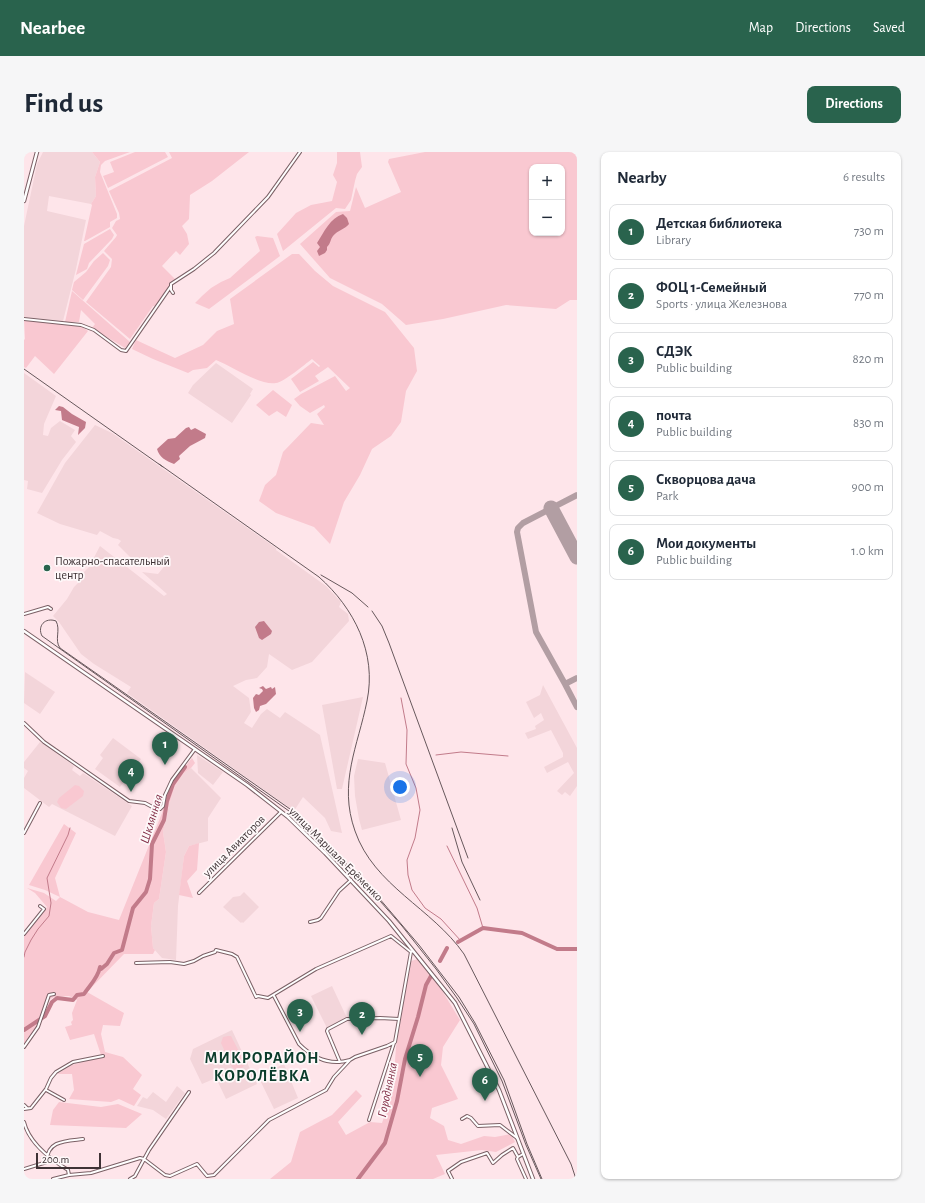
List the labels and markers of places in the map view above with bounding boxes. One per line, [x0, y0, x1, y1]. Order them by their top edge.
place label: Пожарно-спасательный центр [55, 555, 170, 581]
marker: Пожарно-спасательный центр [42, 563, 52, 573]
pin: 1 [152, 732, 178, 765]
pin: 4 [118, 759, 144, 792]
pin: 3 [287, 999, 313, 1032]
pin: 2 [349, 1002, 375, 1035]
pin: 5 [407, 1044, 433, 1077]
pin: 6 [472, 1068, 498, 1101]

